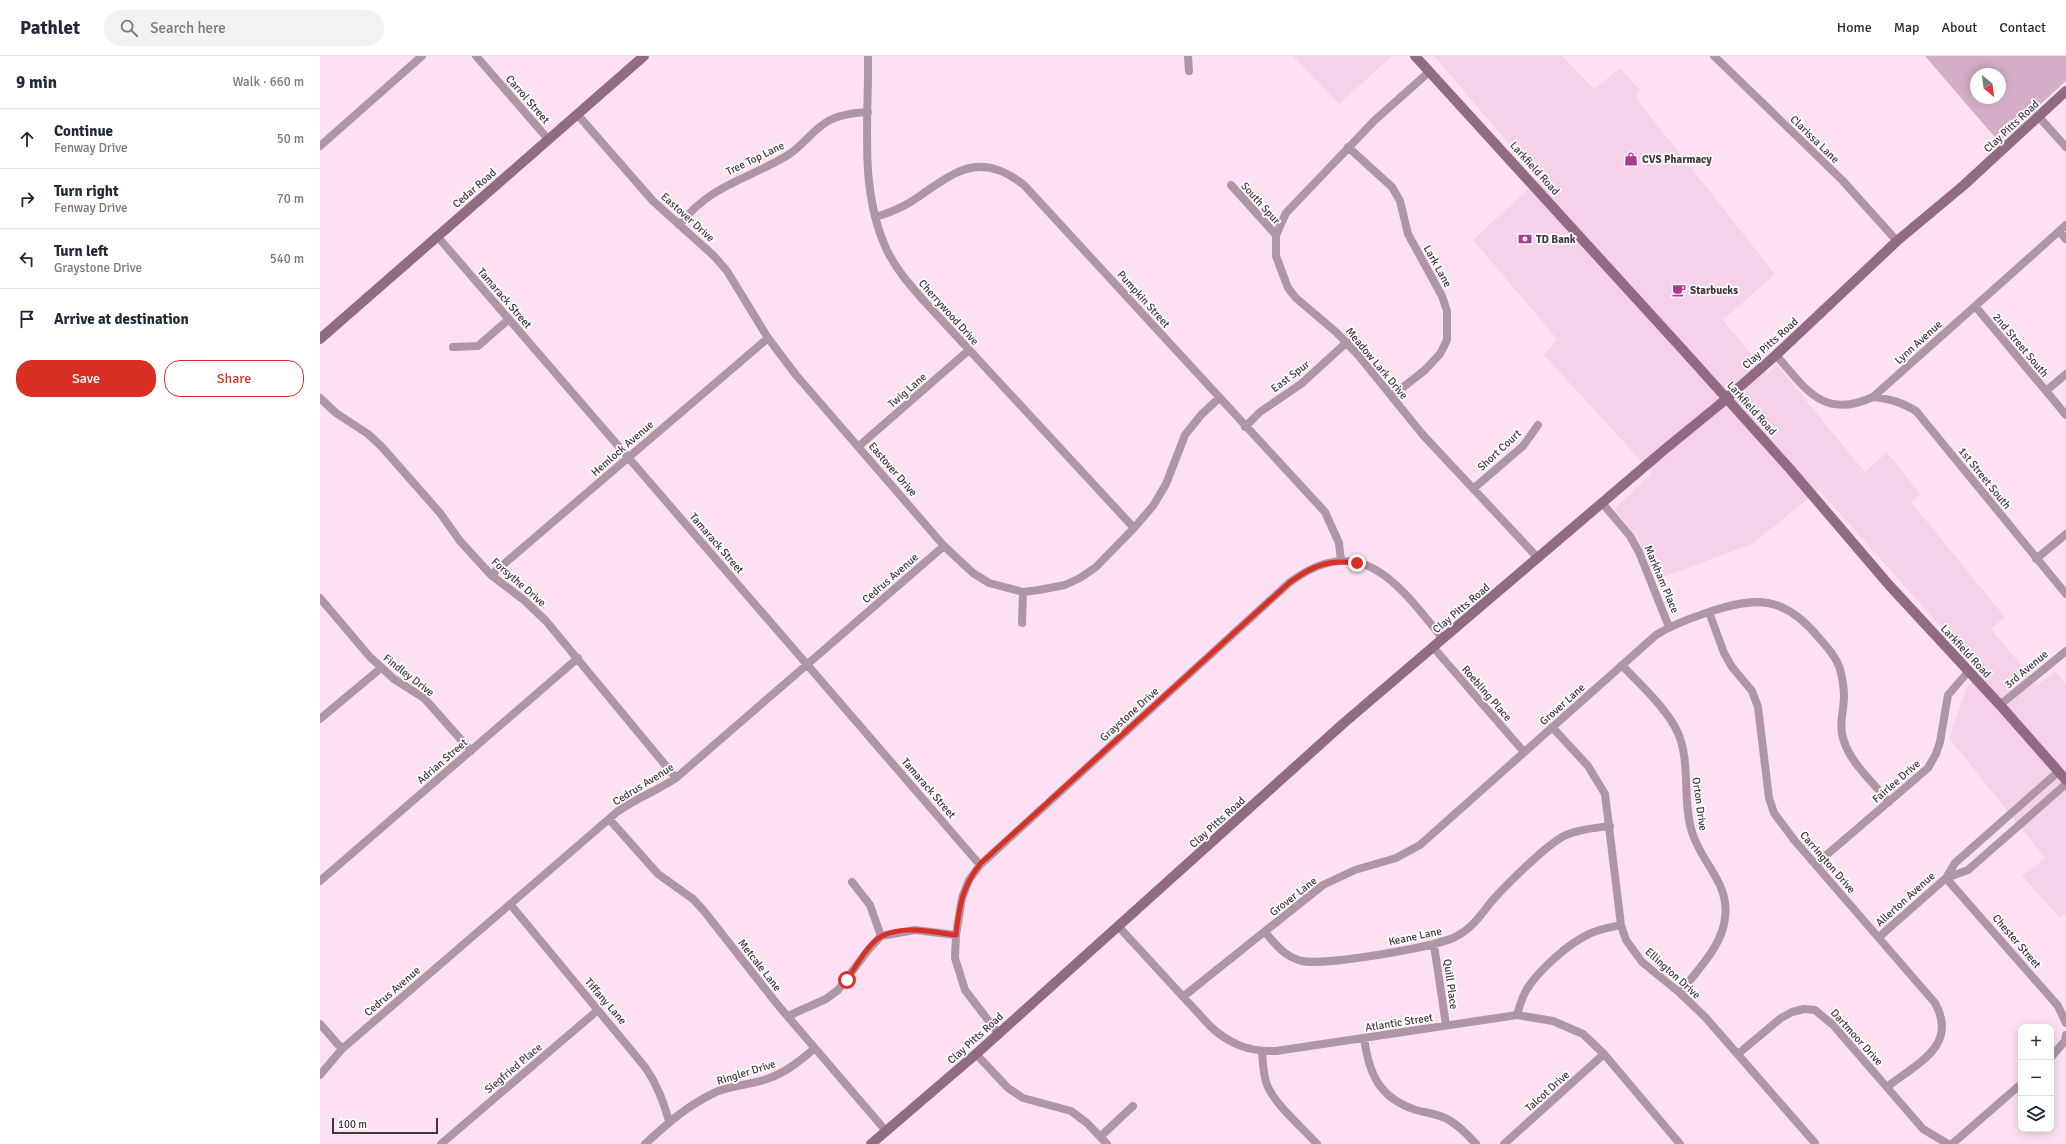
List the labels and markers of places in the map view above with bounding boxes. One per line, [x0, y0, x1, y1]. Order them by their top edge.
shop icon: CVS Pharmacy [1623, 151, 1639, 167]
place label: CVS Pharmacy [1642, 153, 1712, 166]
bank icon: TD Bank [1517, 231, 1533, 247]
place label: TD Bank [1536, 233, 1576, 246]
cafe icon: Starbucks [1671, 282, 1687, 298]
place label: Starbucks [1690, 284, 1738, 297]

